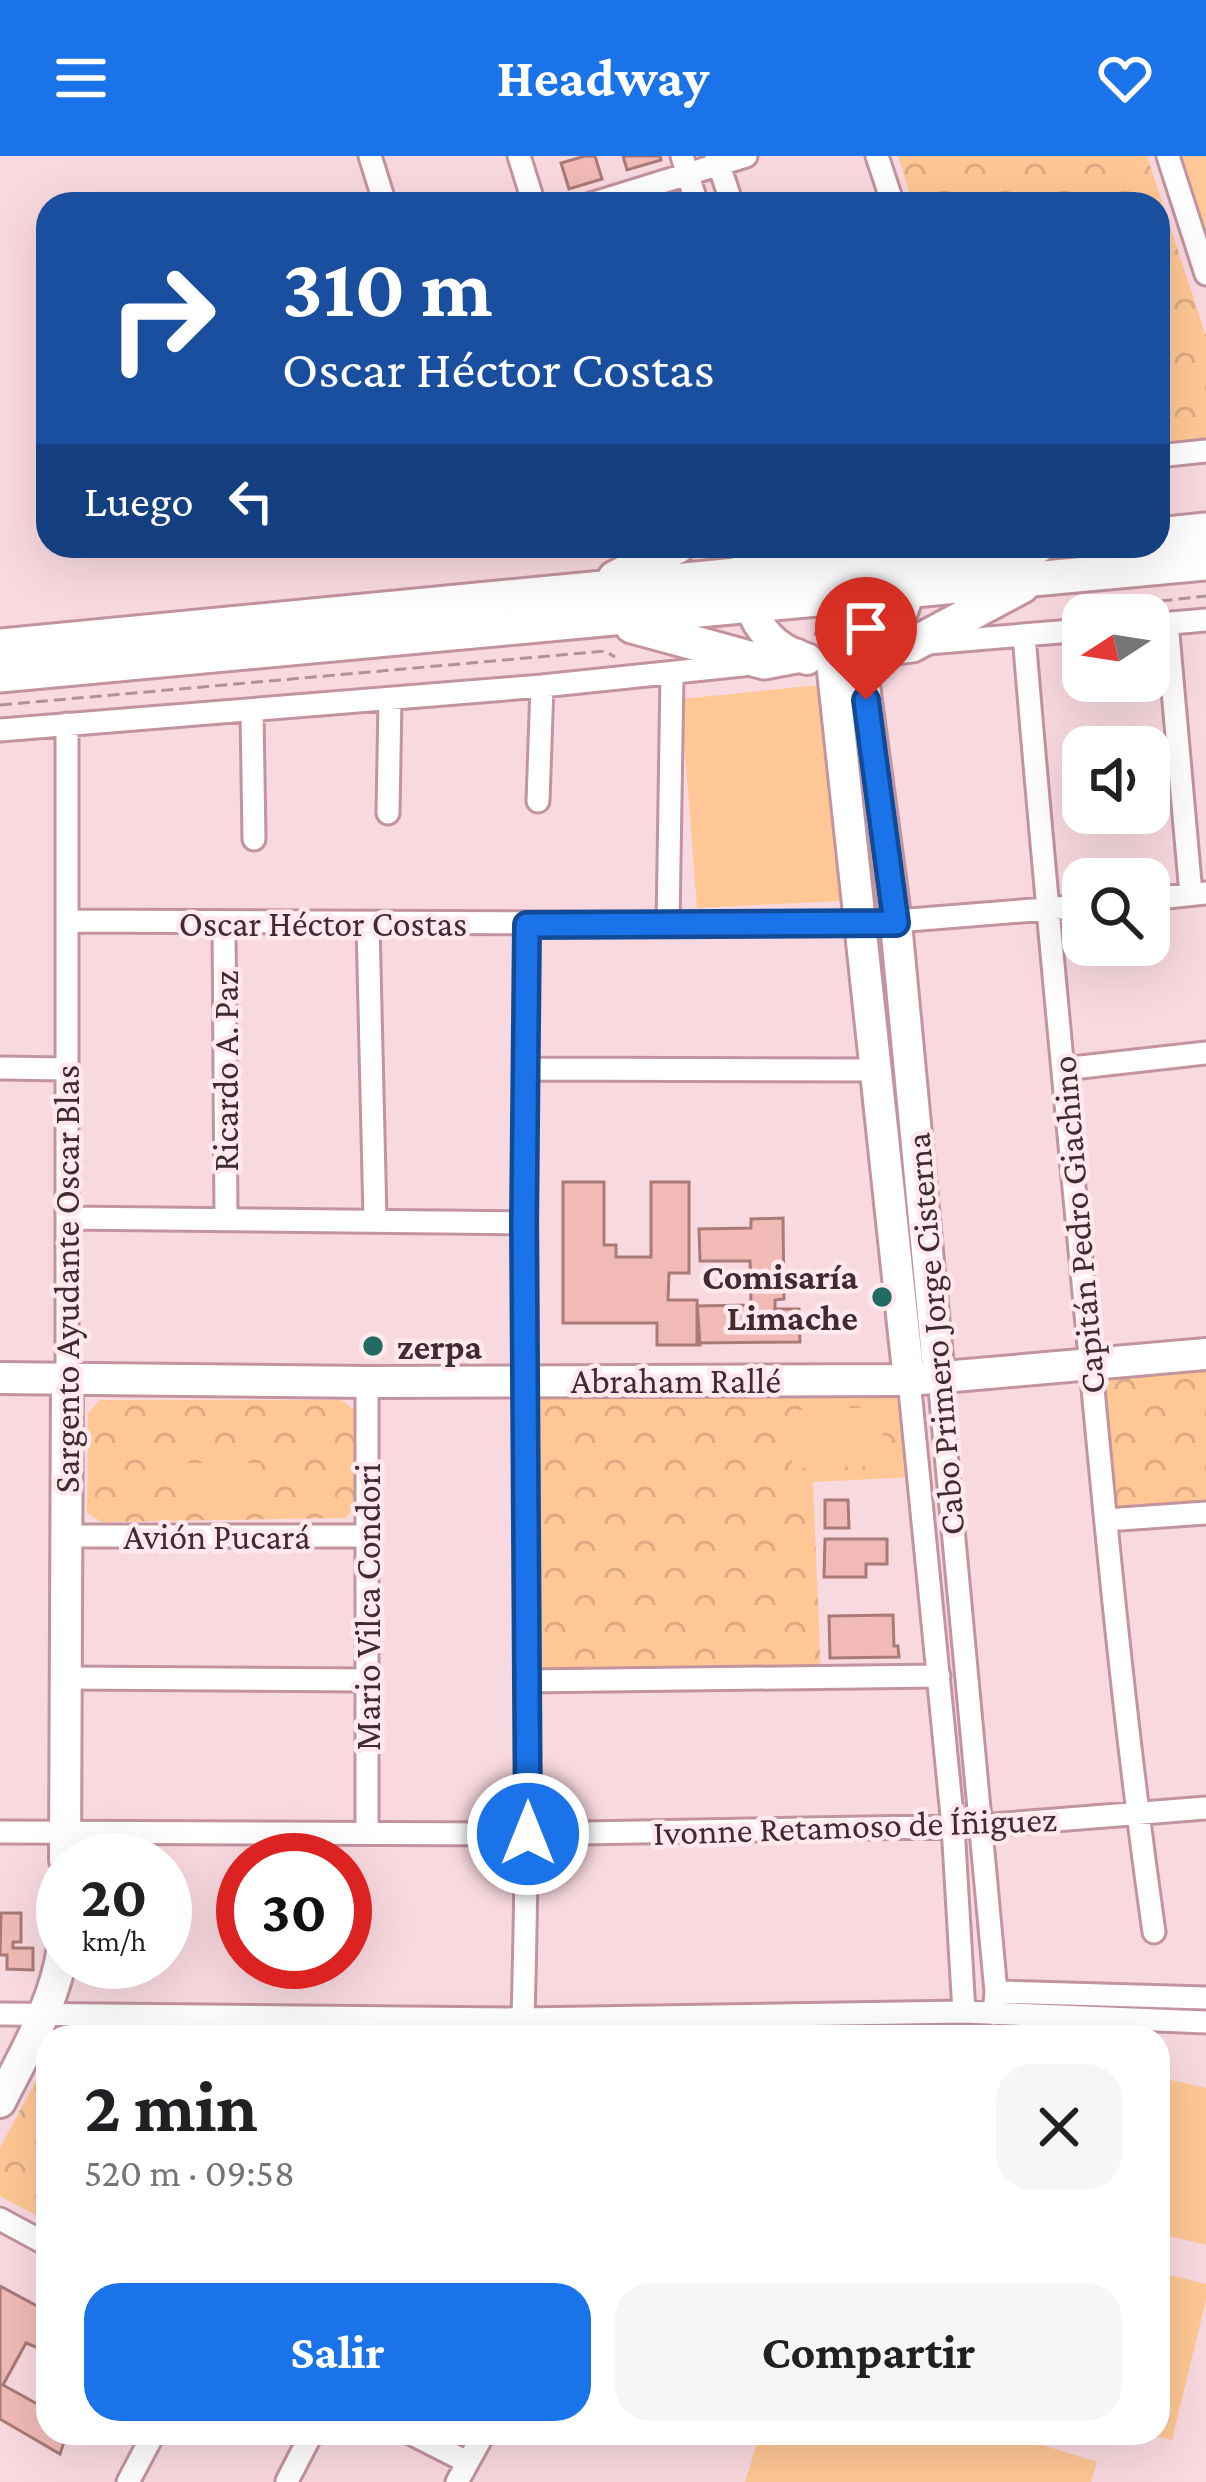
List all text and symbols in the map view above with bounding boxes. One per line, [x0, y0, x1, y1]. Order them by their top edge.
icon: menu [48, 45, 114, 111]
icon: heart [1092, 45, 1158, 111]
text: Headway [497, 48, 709, 108]
icon: right [84, 240, 240, 396]
text: 310 m [282, 241, 493, 334]
text: Oscar Héctor Costas [282, 339, 715, 399]
icon: left [218, 468, 284, 534]
text: Luego [84, 476, 194, 526]
pin [815, 577, 917, 700]
north arrow [1062, 594, 1170, 702]
map controls [1062, 594, 1170, 966]
icon: arrive [833, 595, 899, 661]
button: sound [1062, 726, 1170, 834]
button: search [1062, 858, 1170, 966]
street label: Oscar Héctor Costas [179, 904, 467, 944]
street label: Ricardo A. Paz [206, 970, 246, 1172]
street label: Capitán Pedro Giachino [1043, 1054, 1113, 1395]
street label: Sargento Ayudante Oscar Blas [47, 1065, 87, 1493]
street label: Cabo Primero Jorge Cisterna [897, 1131, 973, 1537]
place label: Comisaría Limache [702, 1257, 858, 1338]
marker: Comisaría Limache [869, 1284, 895, 1310]
place label: zerpa [397, 1327, 482, 1367]
marker: zerpa [360, 1333, 386, 1359]
street label: Abraham Rallé [571, 1361, 781, 1401]
street label: Mario Vilca Condori [348, 1463, 388, 1751]
street label: Avión Pucará [123, 1517, 311, 1557]
position arrow [465, 1771, 591, 1897]
street label: Ivonne Retamoso de Íñiguez [652, 1799, 1058, 1853]
speed limit sign: 30 [216, 1833, 372, 1989]
text: 20 [80, 1862, 148, 1929]
text: km/h [82, 1924, 146, 1957]
button: close [996, 2064, 1122, 2190]
text: 2 min [84, 2066, 258, 2146]
text: 520 m · 09:58 [84, 2151, 295, 2194]
button: Salir [84, 2283, 591, 2421]
button: Compartir [615, 2283, 1122, 2421]

